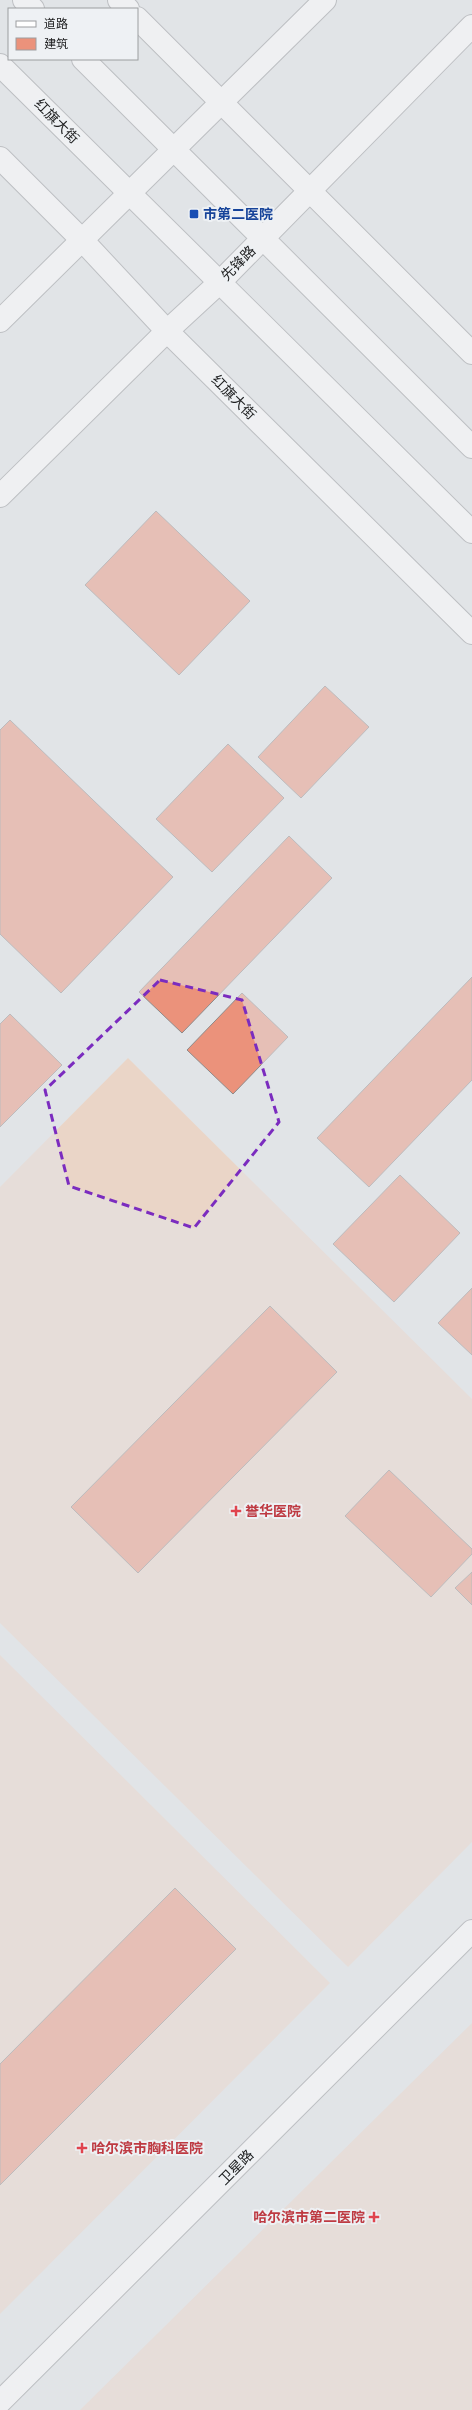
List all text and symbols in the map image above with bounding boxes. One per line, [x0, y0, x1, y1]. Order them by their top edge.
legend [8, 8, 138, 60]
text: 道路 [44, 17, 68, 31]
text: 建筑 [44, 37, 68, 51]
street label: 红旗大街 [32, 96, 82, 146]
place label: 市第二医院 [203, 206, 273, 222]
marker: 市第二医院 [188, 208, 200, 220]
street label: 先锋路 [217, 242, 259, 284]
street label: 红旗大街 [209, 372, 259, 422]
place label: 誉华医院 [245, 1503, 301, 1519]
marker: 誉华医院 [230, 1505, 242, 1517]
place label: 哈尔滨市胸科医院 [91, 2140, 203, 2156]
marker: 哈尔滨市胸科医院 [76, 2142, 88, 2154]
street label: 卫星路 [215, 2146, 257, 2188]
place label: 哈尔滨市第二医院 [253, 2209, 365, 2225]
marker: 哈尔滨市第二医院 [368, 2211, 380, 2223]

